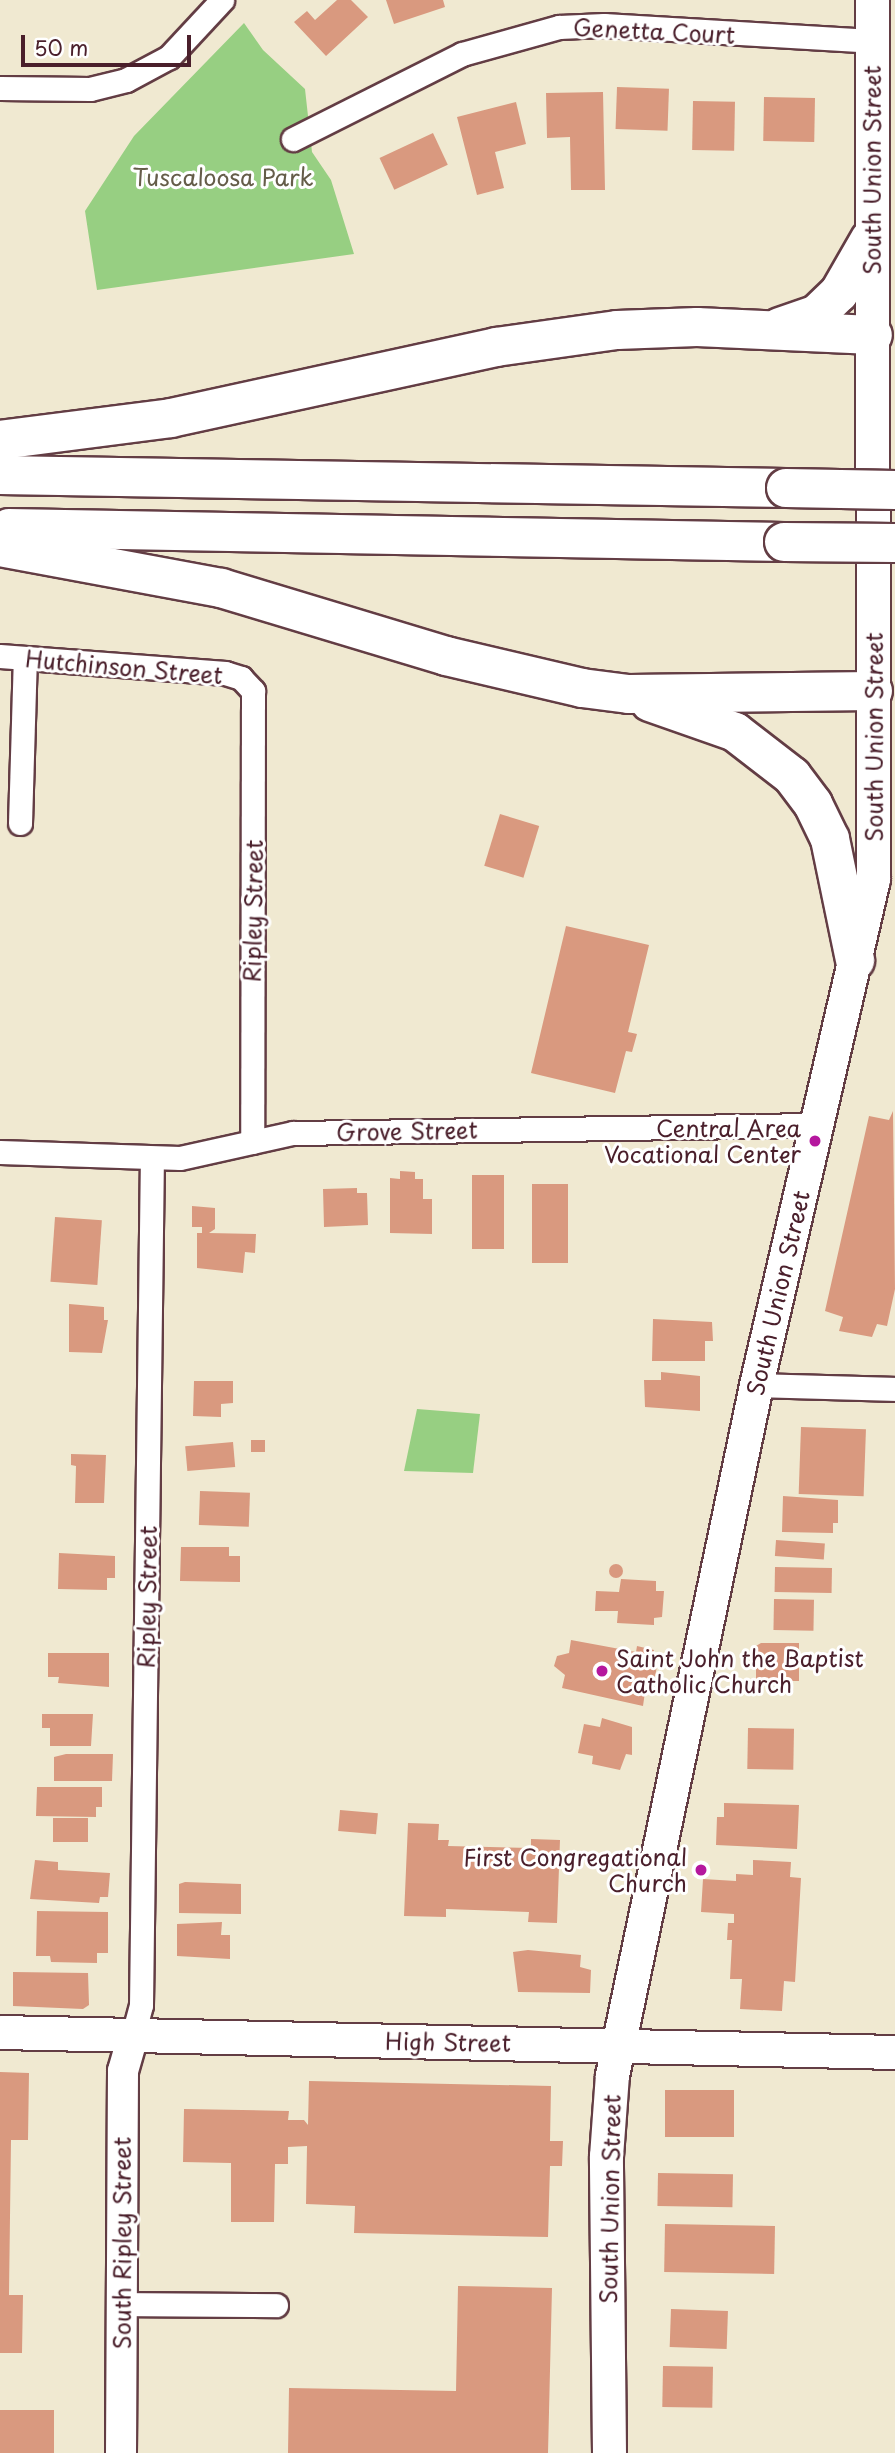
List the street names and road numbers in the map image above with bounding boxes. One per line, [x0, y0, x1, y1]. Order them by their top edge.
street label: Genetta Court [573, 13, 735, 49]
street label: South Union Street [858, 64, 886, 276]
street label: South Union Street [860, 631, 888, 843]
street label: Hutchinson Street [25, 645, 223, 689]
street label: Ripley Street [238, 838, 268, 984]
street label: Grove Street [335, 1116, 479, 1146]
street label: South Union Street [741, 1187, 815, 1399]
street label: Ripley Street [132, 1524, 162, 1670]
street label: High Street [384, 2027, 512, 2057]
street label: South Union Street [594, 2093, 626, 2305]
street label: South Ripley Street [108, 2135, 136, 2351]

